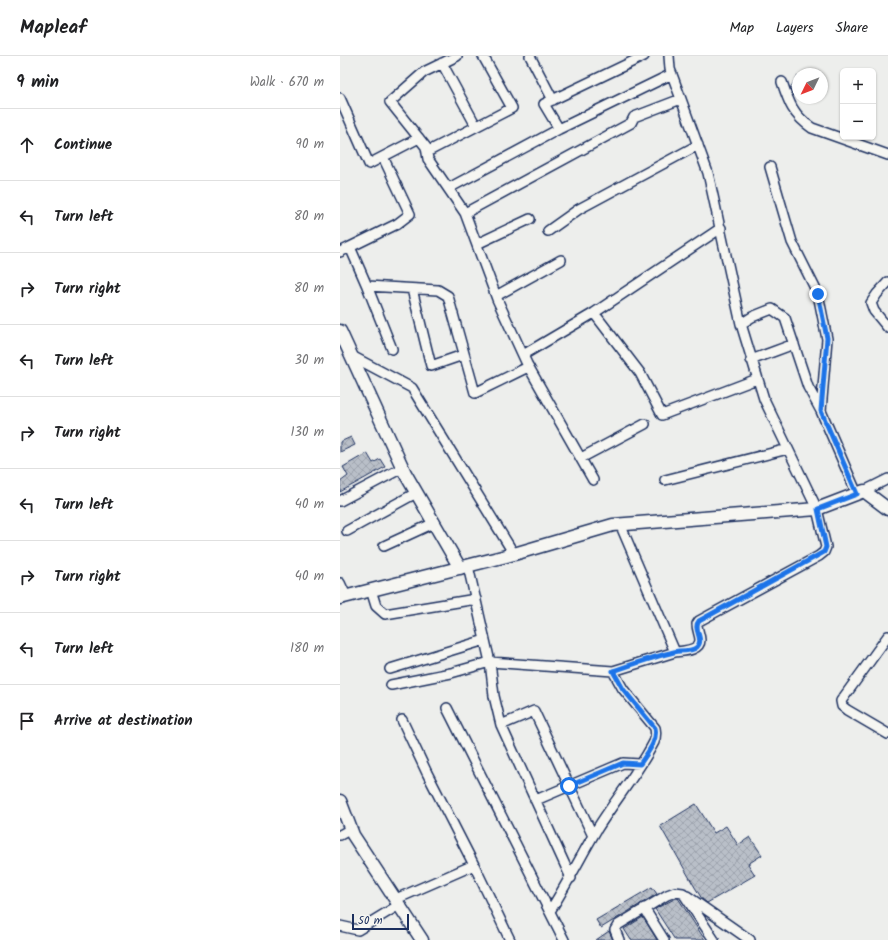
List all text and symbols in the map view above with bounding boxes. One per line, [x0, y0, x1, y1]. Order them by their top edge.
text: Mapleaf [20, 13, 87, 43]
text: Map [730, 17, 754, 39]
text: Layers [776, 17, 814, 39]
text: Share [836, 17, 868, 39]
north arrow [792, 68, 828, 104]
map controls [840, 68, 876, 140]
button: + [840, 68, 876, 104]
text: 9 min [16, 69, 59, 96]
text: Walk · 670 m [250, 72, 324, 93]
button: − [840, 104, 876, 140]
text: Continue [54, 133, 112, 157]
icon: ahead [16, 134, 38, 156]
text: 90 m [296, 134, 324, 155]
text: Turn left [54, 205, 114, 229]
icon: left [16, 206, 38, 228]
text: 80 m [294, 206, 324, 227]
text: Turn right [54, 277, 121, 301]
icon: right [16, 278, 38, 300]
text: 80 m [294, 278, 324, 299]
route end [809, 285, 827, 303]
text: Turn left [54, 349, 114, 373]
icon: left [16, 350, 38, 372]
text: 30 m [295, 350, 324, 371]
text: Turn right [54, 421, 121, 445]
icon: right [16, 422, 38, 444]
text: 130 m [290, 422, 324, 443]
text: Turn left [54, 493, 114, 517]
icon: left [16, 494, 38, 516]
text: 40 m [295, 494, 324, 515]
text: Turn right [54, 565, 121, 589]
icon: right [16, 566, 38, 588]
text: 40 m [295, 566, 324, 587]
text: Turn left [54, 637, 114, 661]
icon: left [16, 638, 38, 660]
text: 180 m [290, 638, 324, 659]
text: Arrive at destination [54, 709, 193, 733]
icon: arrive [16, 710, 38, 732]
route start [560, 777, 578, 795]
scale bar [352, 912, 409, 931]
text: 50 m [358, 912, 383, 930]

